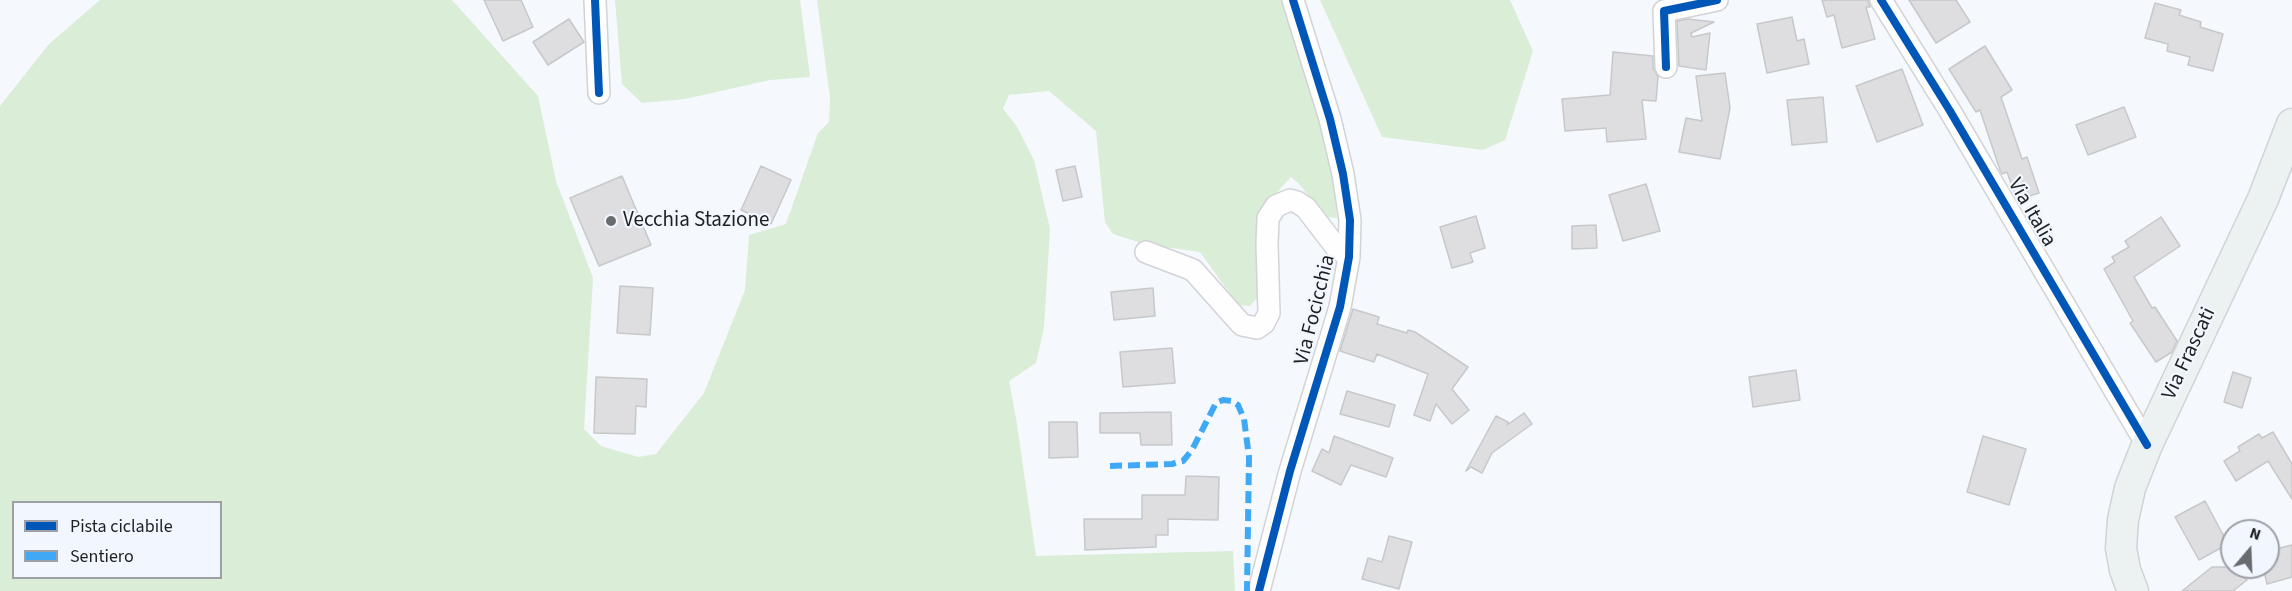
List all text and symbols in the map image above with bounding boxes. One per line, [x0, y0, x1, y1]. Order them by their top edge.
street label: Via Italia [2001, 174, 2061, 252]
place label: Vecchia Stazione [623, 208, 769, 234]
marker: Vecchia Stazione [604, 214, 618, 228]
street label: Via Focicchia [1290, 252, 1342, 368]
street label: Via Frascati [2158, 304, 2222, 404]
legend [12, 501, 222, 579]
text: Pista ciclabile [70, 514, 173, 539]
north arrow [2220, 519, 2280, 579]
text: N [2247, 522, 2264, 546]
text: Sentiero [70, 544, 134, 569]

